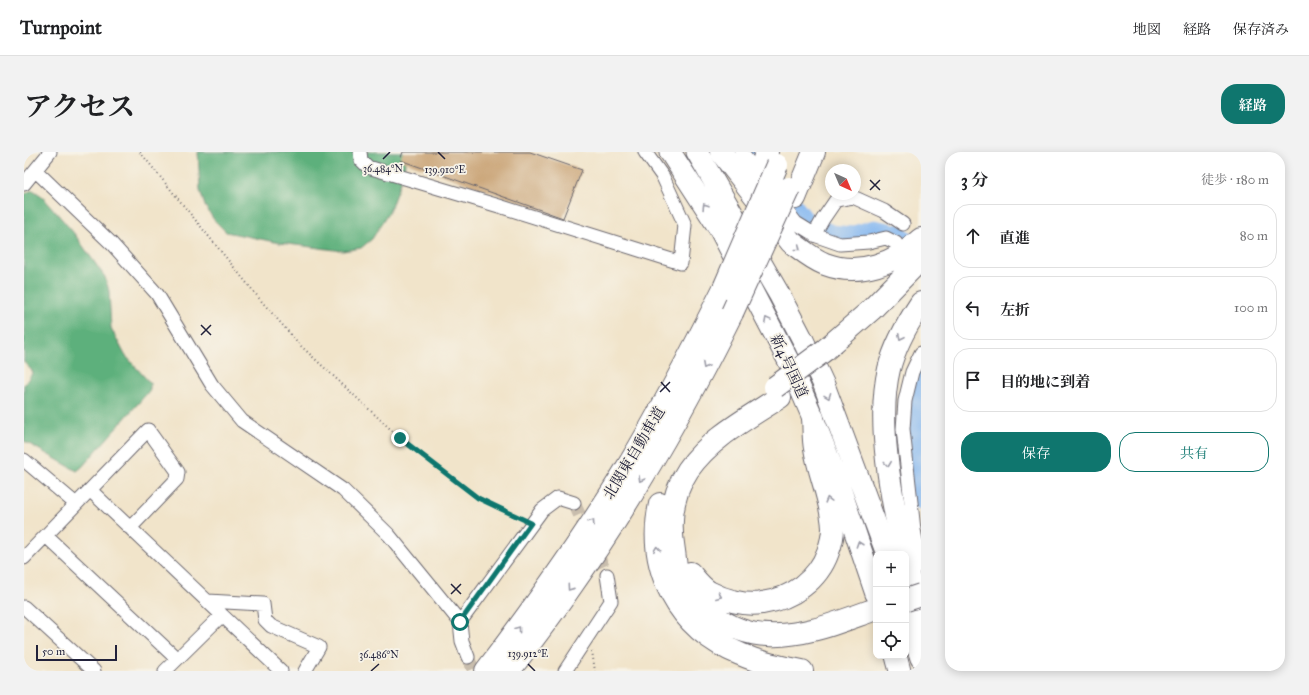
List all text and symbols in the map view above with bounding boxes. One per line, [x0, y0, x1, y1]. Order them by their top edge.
text: Turnpoint [20, 16, 102, 39]
text: 地図 [1133, 21, 1161, 38]
text: 経路 [1183, 21, 1211, 38]
text: 保存済み [1233, 21, 1289, 38]
button: 経路 [1221, 84, 1285, 124]
text: アクセス [24, 89, 135, 124]
text: 36.484°N [363, 163, 403, 175]
text: 139.910°E [424, 164, 466, 176]
north arrow [825, 164, 861, 200]
text: 3 分 [961, 170, 988, 191]
text: 徒歩 · 180 m [1201, 172, 1269, 188]
one-way arrow [702, 203, 710, 210]
icon: ahead [962, 225, 984, 247]
text: 80 m [1240, 228, 1268, 244]
text: 直進 [1000, 229, 1030, 247]
one-way arrow [794, 243, 801, 250]
icon: left [962, 297, 984, 319]
text: 100 m [1234, 300, 1268, 316]
text: 左折 [1000, 301, 1030, 319]
one-way arrow [764, 317, 772, 324]
street label: 新4号国道 [766, 331, 812, 401]
one-way arrow [898, 332, 906, 340]
one-way arrow [702, 362, 710, 369]
icon: arrive [962, 369, 984, 391]
text: 目的地に到着 [1000, 373, 1090, 391]
one-way arrow [823, 392, 831, 399]
street label: 北関東自動車道 [599, 403, 669, 503]
route end [391, 429, 409, 447]
button: 保存 [961, 432, 1111, 472]
button: 共有 [1119, 432, 1269, 472]
one-way arrow [883, 461, 892, 467]
one-way arrow [638, 475, 646, 482]
one-way arrow [824, 497, 833, 504]
one-way arrow [587, 519, 595, 526]
one-way arrow [856, 540, 864, 547]
one-way arrow [652, 545, 661, 552]
map controls [873, 551, 909, 659]
button: + [873, 551, 909, 587]
one-way arrow [567, 584, 575, 591]
button: − [873, 587, 909, 623]
one-way arrow [716, 591, 723, 599]
route start [451, 613, 469, 631]
button: locate [873, 623, 909, 659]
one-way arrow [513, 626, 520, 633]
scale bar [36, 643, 117, 662]
text: 50 m [42, 645, 65, 658]
text: 139.912°E [508, 648, 548, 660]
text: 36.486°N [359, 649, 399, 661]

